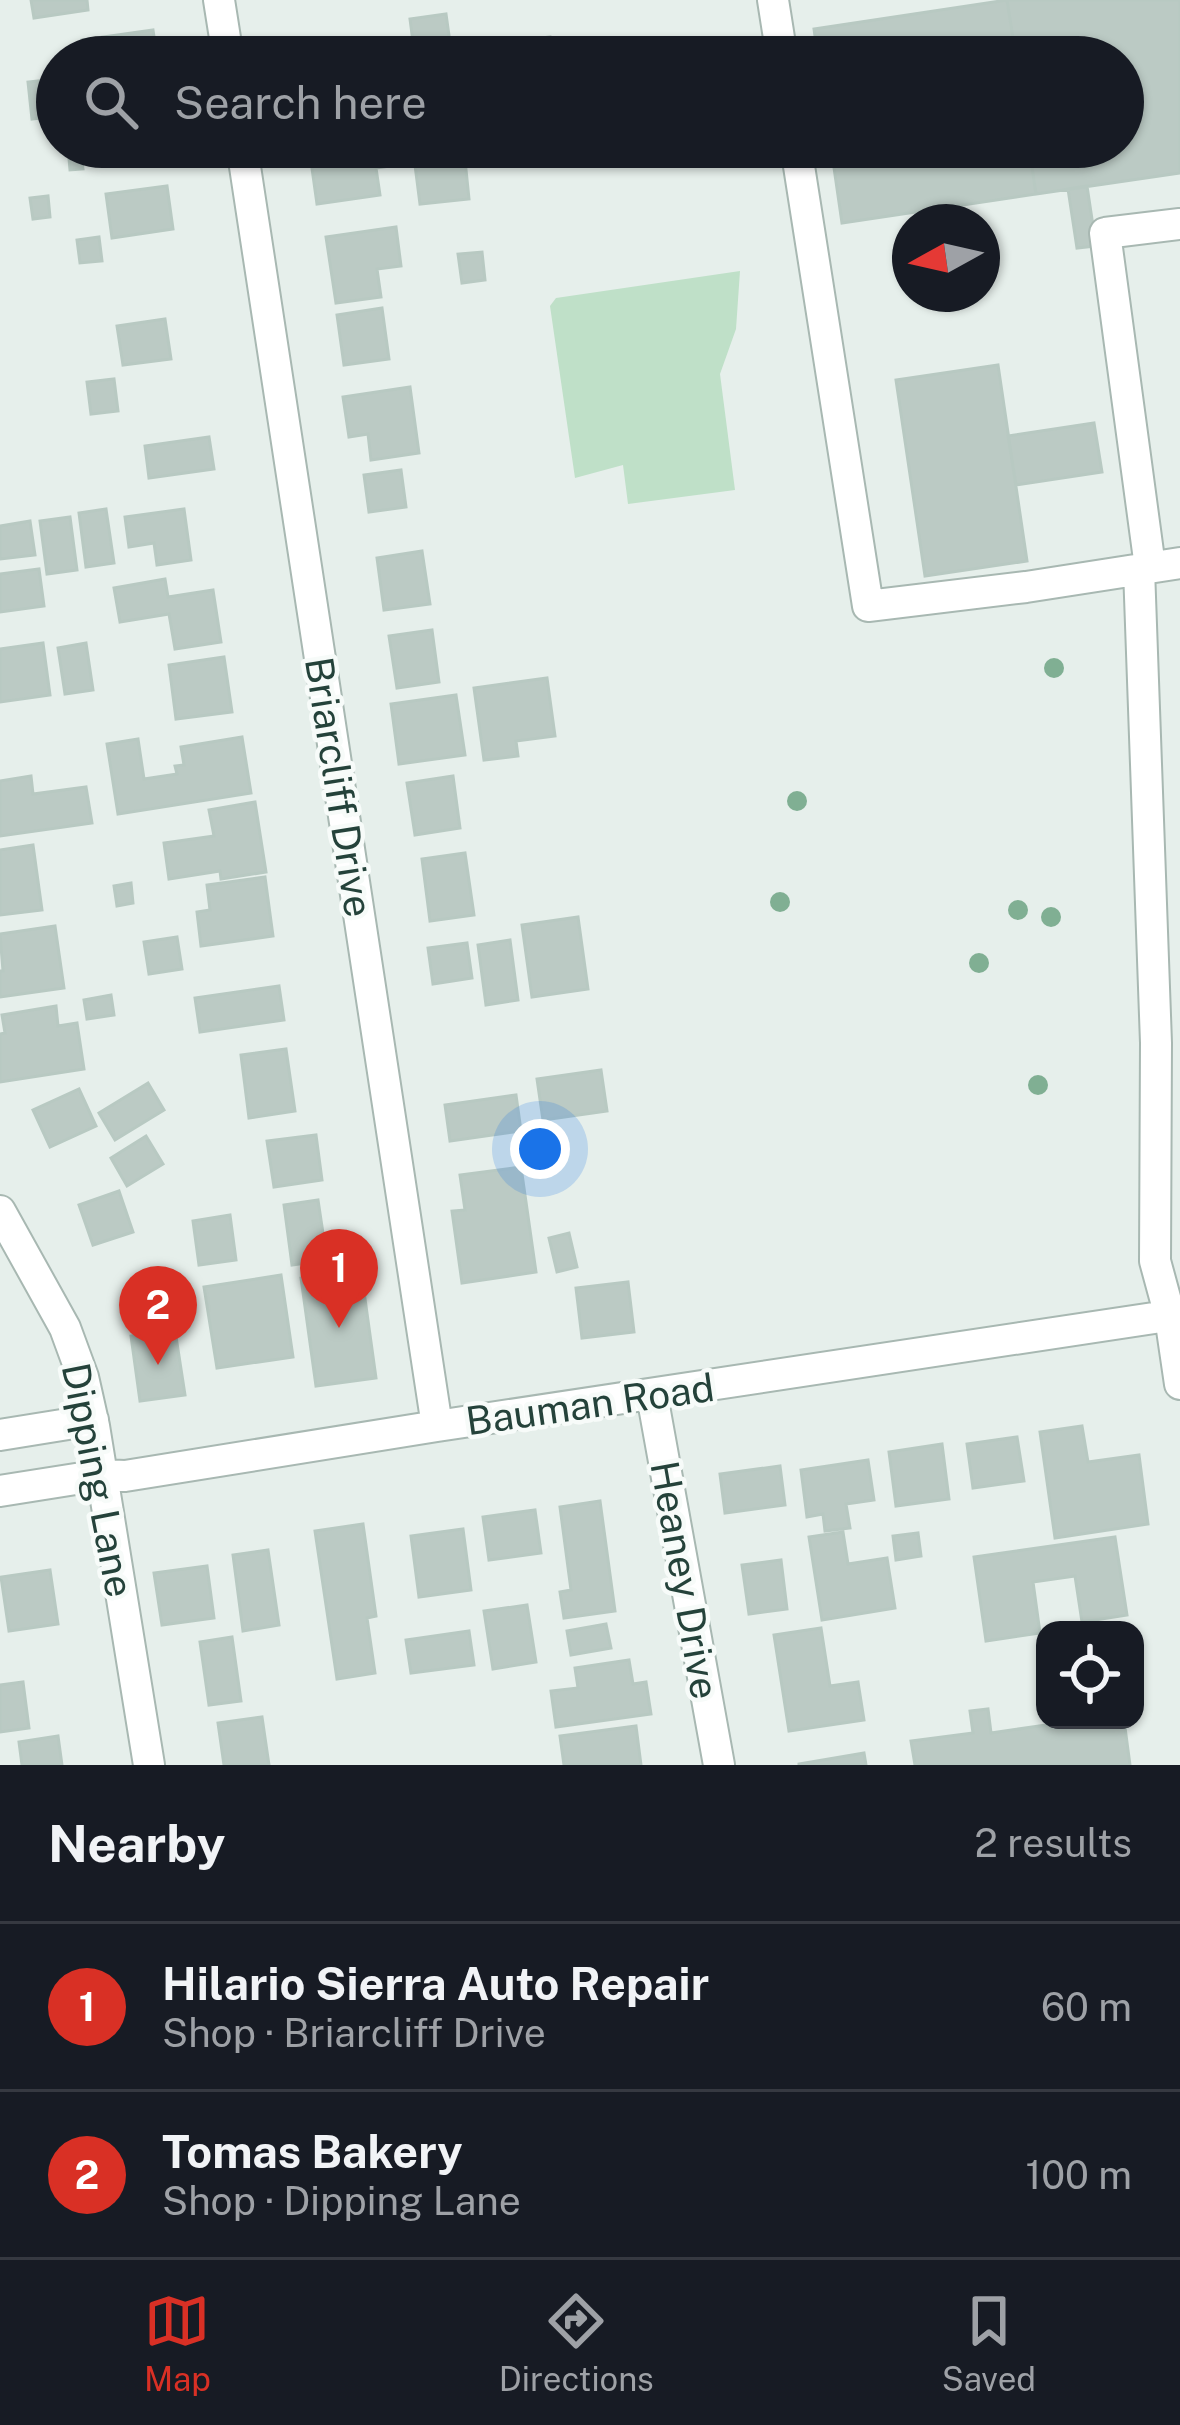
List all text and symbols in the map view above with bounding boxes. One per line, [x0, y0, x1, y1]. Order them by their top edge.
search box [36, 36, 1144, 168]
icon: search [78, 69, 144, 135]
text: Search here [174, 76, 427, 129]
north arrow [892, 204, 1000, 312]
street label: Briarcliff Drive [296, 654, 382, 920]
your location [510, 1119, 570, 1179]
pin: 1 [300, 1229, 378, 1328]
pin: 2 [119, 1266, 197, 1365]
street label: Dipping Lane [53, 1359, 143, 1601]
street label: Bauman Road [463, 1364, 717, 1444]
street label: Heaney Drive [641, 1457, 729, 1703]
map controls [1036, 1621, 1144, 1729]
button: locate [1036, 1621, 1144, 1729]
text: Nearby [48, 1814, 225, 1873]
text: 2 results [975, 1820, 1132, 1866]
text: Hilario Sierra Auto Repair [162, 1957, 709, 2010]
text: 1 [79, 1984, 95, 2030]
text: 60 m [1041, 1984, 1132, 2030]
text: Shop · Briarcliff Drive [162, 2010, 546, 2056]
text: Tomas Bakery [162, 2125, 463, 2178]
text: 2 [75, 2152, 99, 2198]
text: 100 m [1025, 2152, 1132, 2198]
text: Shop · Dipping Lane [162, 2178, 521, 2224]
tab: Map [144, 2288, 211, 2398]
tab: Directions [499, 2288, 654, 2398]
tab: Saved [942, 2288, 1036, 2398]

